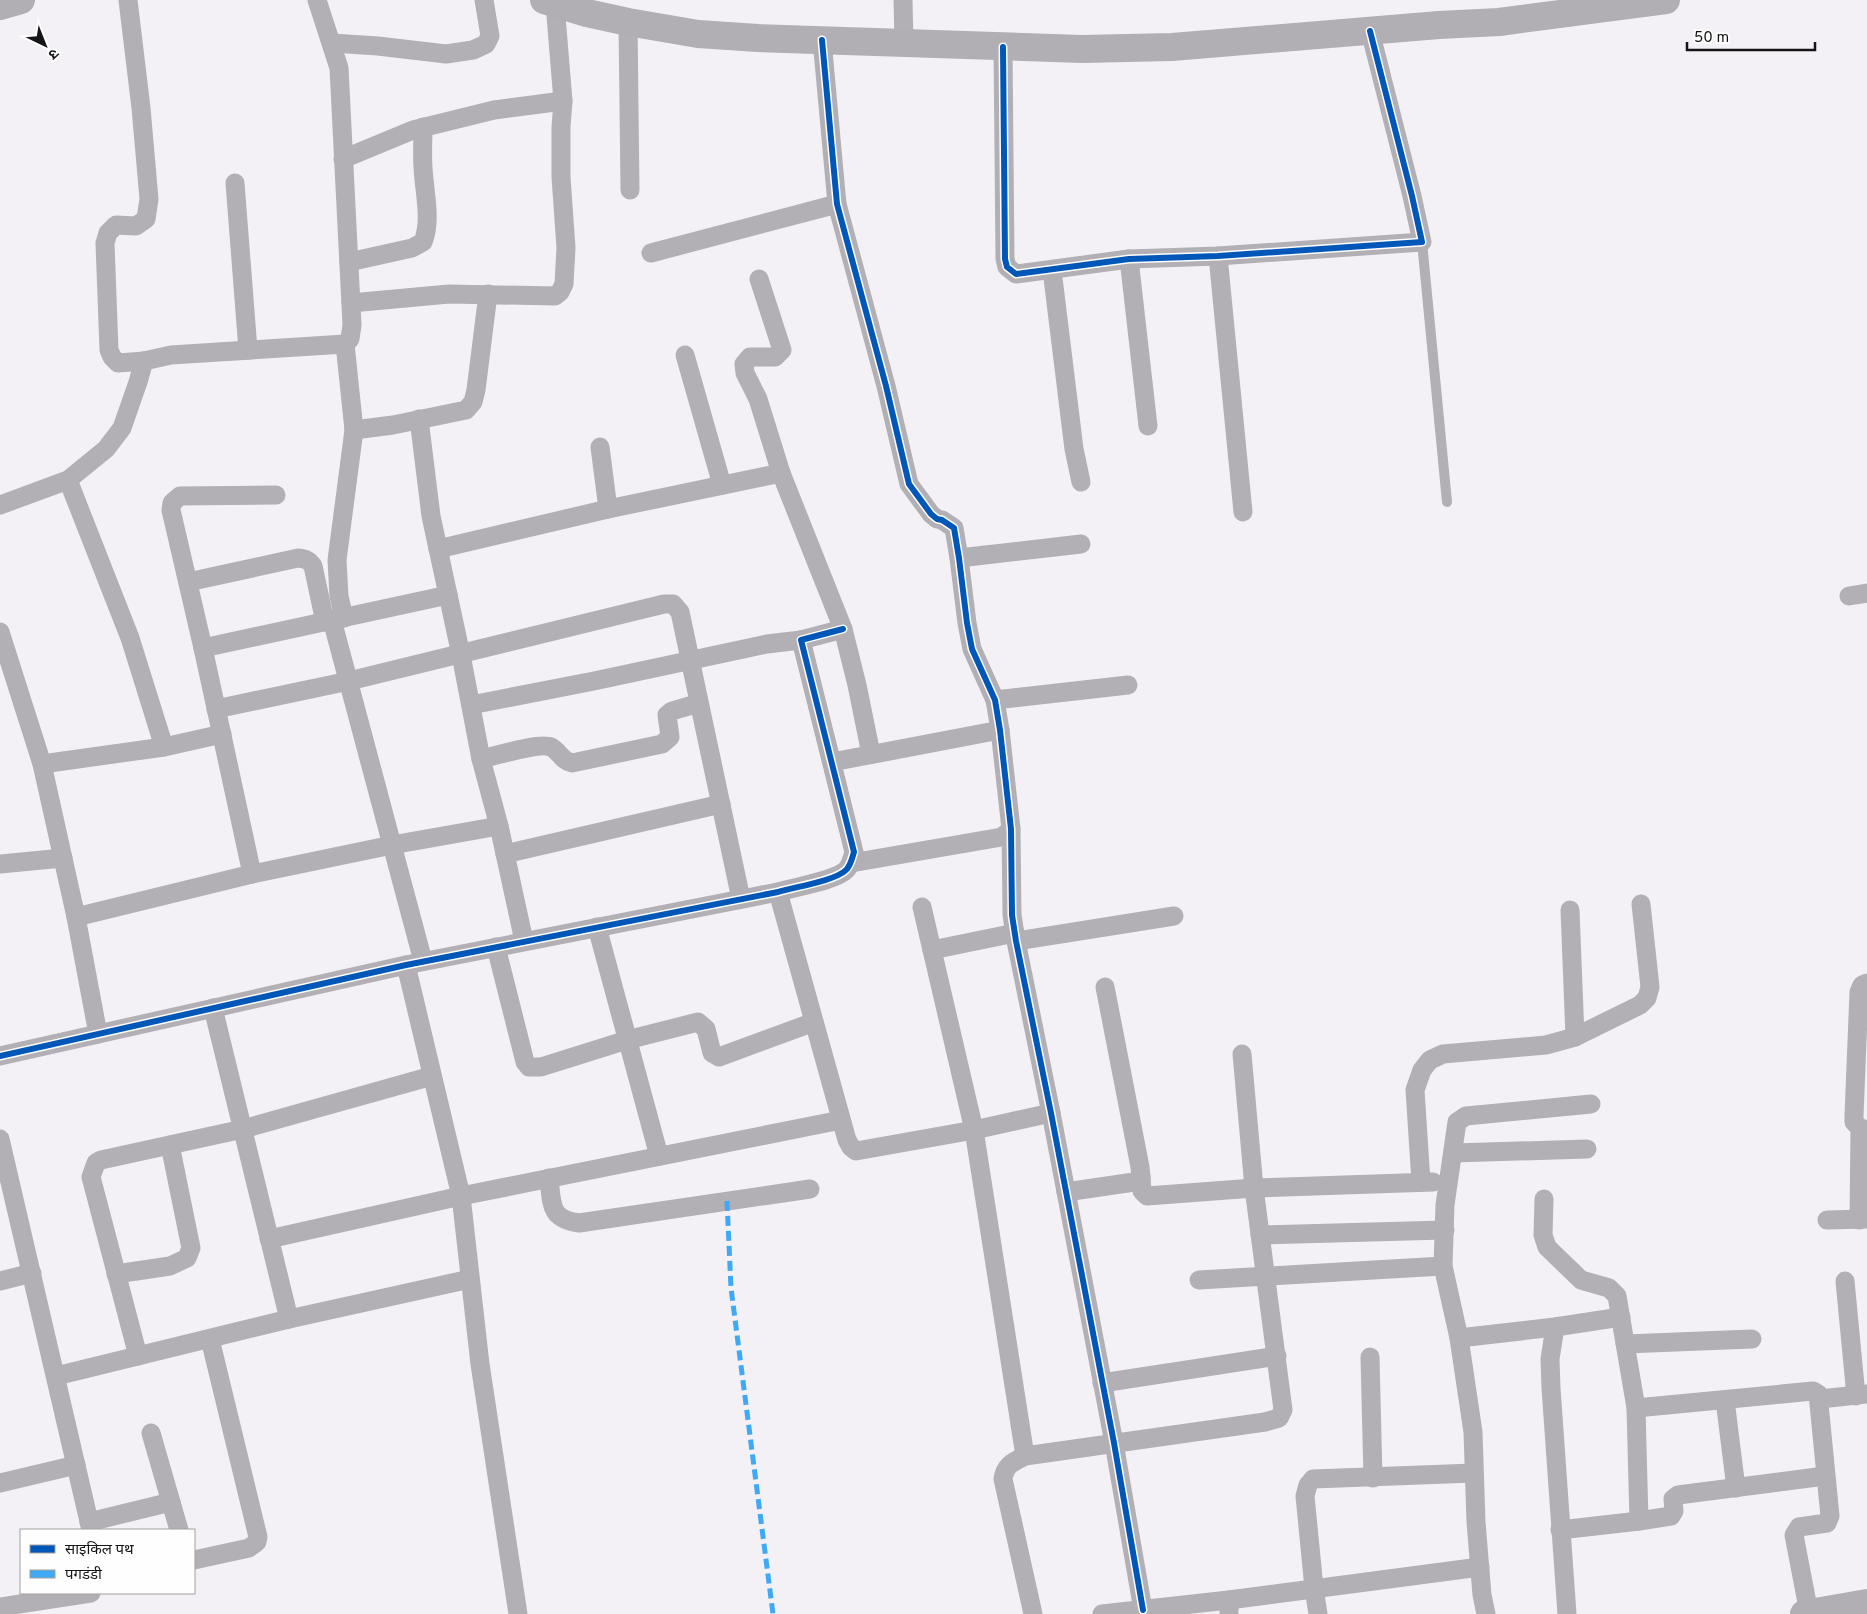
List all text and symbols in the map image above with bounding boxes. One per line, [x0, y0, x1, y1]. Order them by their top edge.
north arrow [20, 20, 70, 70]
scale bar [1687, 20, 1814, 52]
text: 50 m [1694, 29, 1729, 48]
text: उ [43, 44, 62, 63]
legend [20, 1529, 195, 1594]
text: साइकिल पथ [65, 1541, 134, 1560]
text: पगडंडी [65, 1566, 103, 1585]

